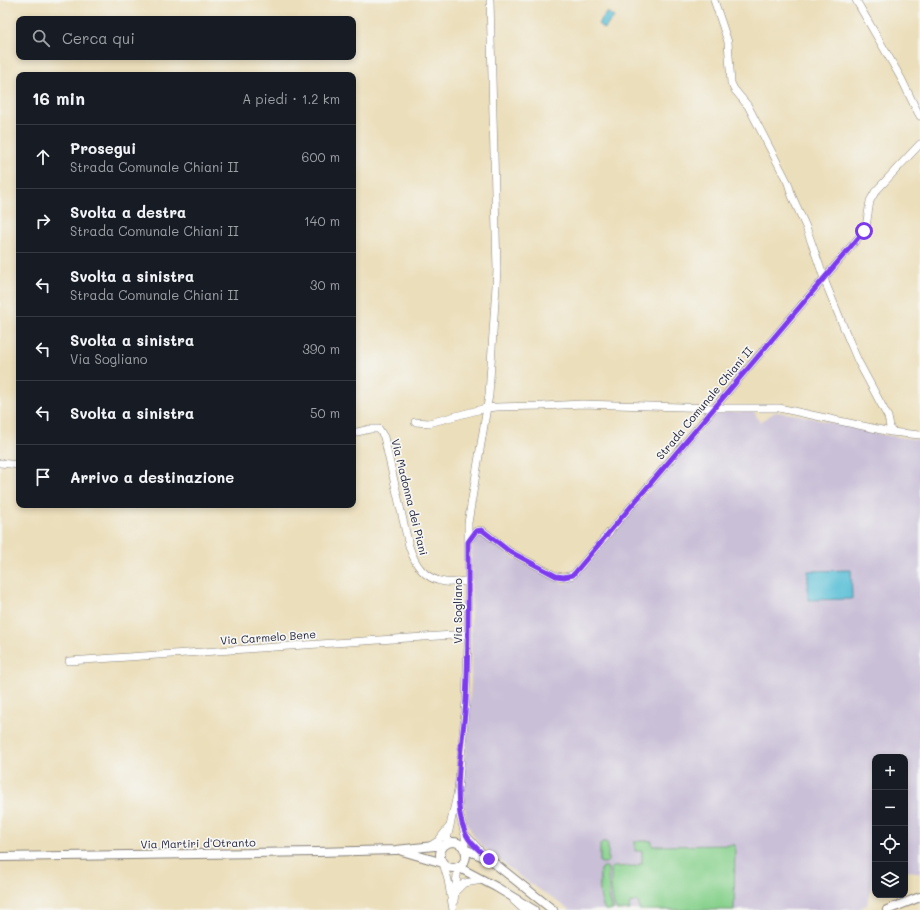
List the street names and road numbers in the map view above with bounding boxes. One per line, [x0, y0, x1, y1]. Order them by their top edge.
street label: Strada Comunale Chiani II [652, 343, 756, 463]
street label: Via Madonna dei Piani [388, 437, 432, 557]
street label: Via Sogliano [450, 578, 465, 644]
street label: Via Carmelo Bene [220, 626, 317, 648]
street label: Via Martiri d'Otranto [140, 834, 256, 852]

